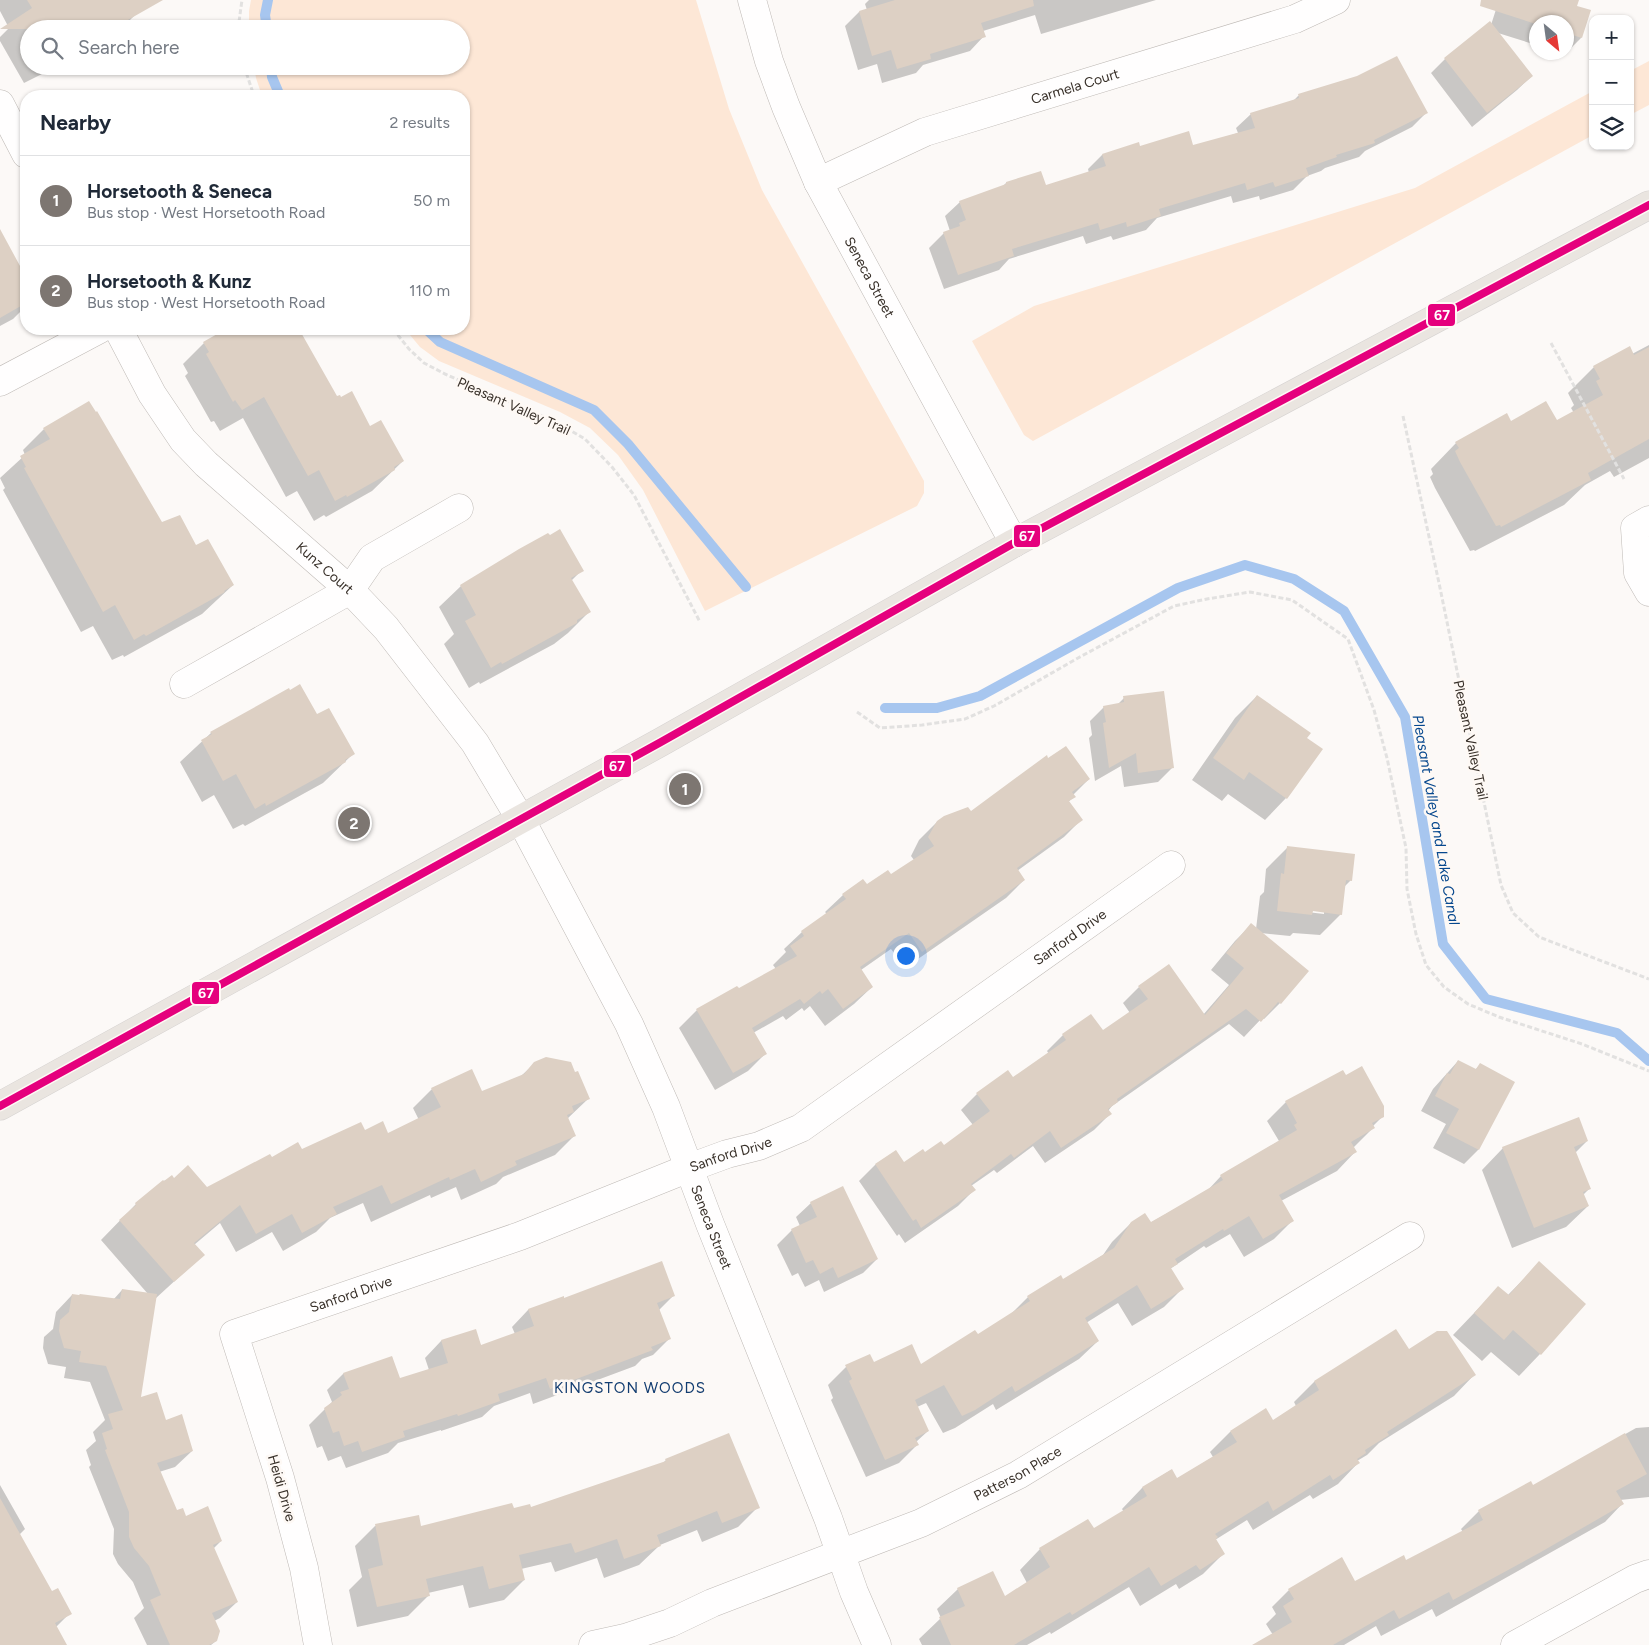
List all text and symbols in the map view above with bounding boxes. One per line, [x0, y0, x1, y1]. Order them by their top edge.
north arrow [1529, 15, 1574, 60]
map controls [1589, 15, 1634, 150]
button: + [1589, 15, 1634, 60]
search box [20, 20, 470, 75]
icon: search [38, 34, 66, 62]
text: Search here [78, 36, 180, 59]
button: − [1589, 60, 1634, 105]
street label: Carmela Court [1029, 65, 1121, 108]
button: layers [1589, 105, 1634, 150]
text: Nearby [40, 110, 111, 135]
text: 2 results [390, 113, 450, 132]
text: Horsetooth & Seneca [87, 180, 272, 203]
text: 1 [53, 191, 59, 210]
text: 50 m [413, 191, 450, 210]
text: Bus stop · West Horsetooth Road [87, 203, 325, 222]
street label: Seneca Street [840, 234, 898, 320]
text: Horsetooth & Kunz [87, 270, 251, 293]
text: 2 [51, 281, 61, 300]
text: 110 m [409, 281, 450, 300]
text: Bus stop · West Horsetooth Road [87, 293, 325, 312]
line badge: 67 [1427, 303, 1456, 327]
text: 67 [1434, 307, 1450, 324]
street label: Pleasant Valley Trail [455, 374, 573, 439]
line badge: 67 [1013, 524, 1041, 548]
text: 67 [1019, 528, 1035, 545]
street label: Kunz Court [292, 539, 357, 598]
street label: Pleasant Valley Trail [1449, 679, 1492, 802]
water label: Pleasant Valley and Lake Canal [1409, 713, 1463, 927]
line badge: 67 [603, 754, 632, 778]
text: 67 [609, 758, 625, 775]
pin: 1 [669, 770, 701, 808]
pin: 2 [338, 804, 370, 842]
street label: Sanford Drive [1030, 905, 1110, 969]
your location [893, 943, 919, 969]
line badge: 67 [191, 981, 220, 1005]
text: 67 [198, 985, 214, 1002]
street label: Sanford Drive [687, 1133, 775, 1176]
street label: Seneca Street [687, 1183, 735, 1272]
street label: Sanford Drive [308, 1272, 395, 1316]
district label: KINGSTON WOODS [554, 1379, 706, 1397]
street label: Patterson Place [971, 1442, 1065, 1505]
street label: Heidi Drive [264, 1453, 299, 1524]

